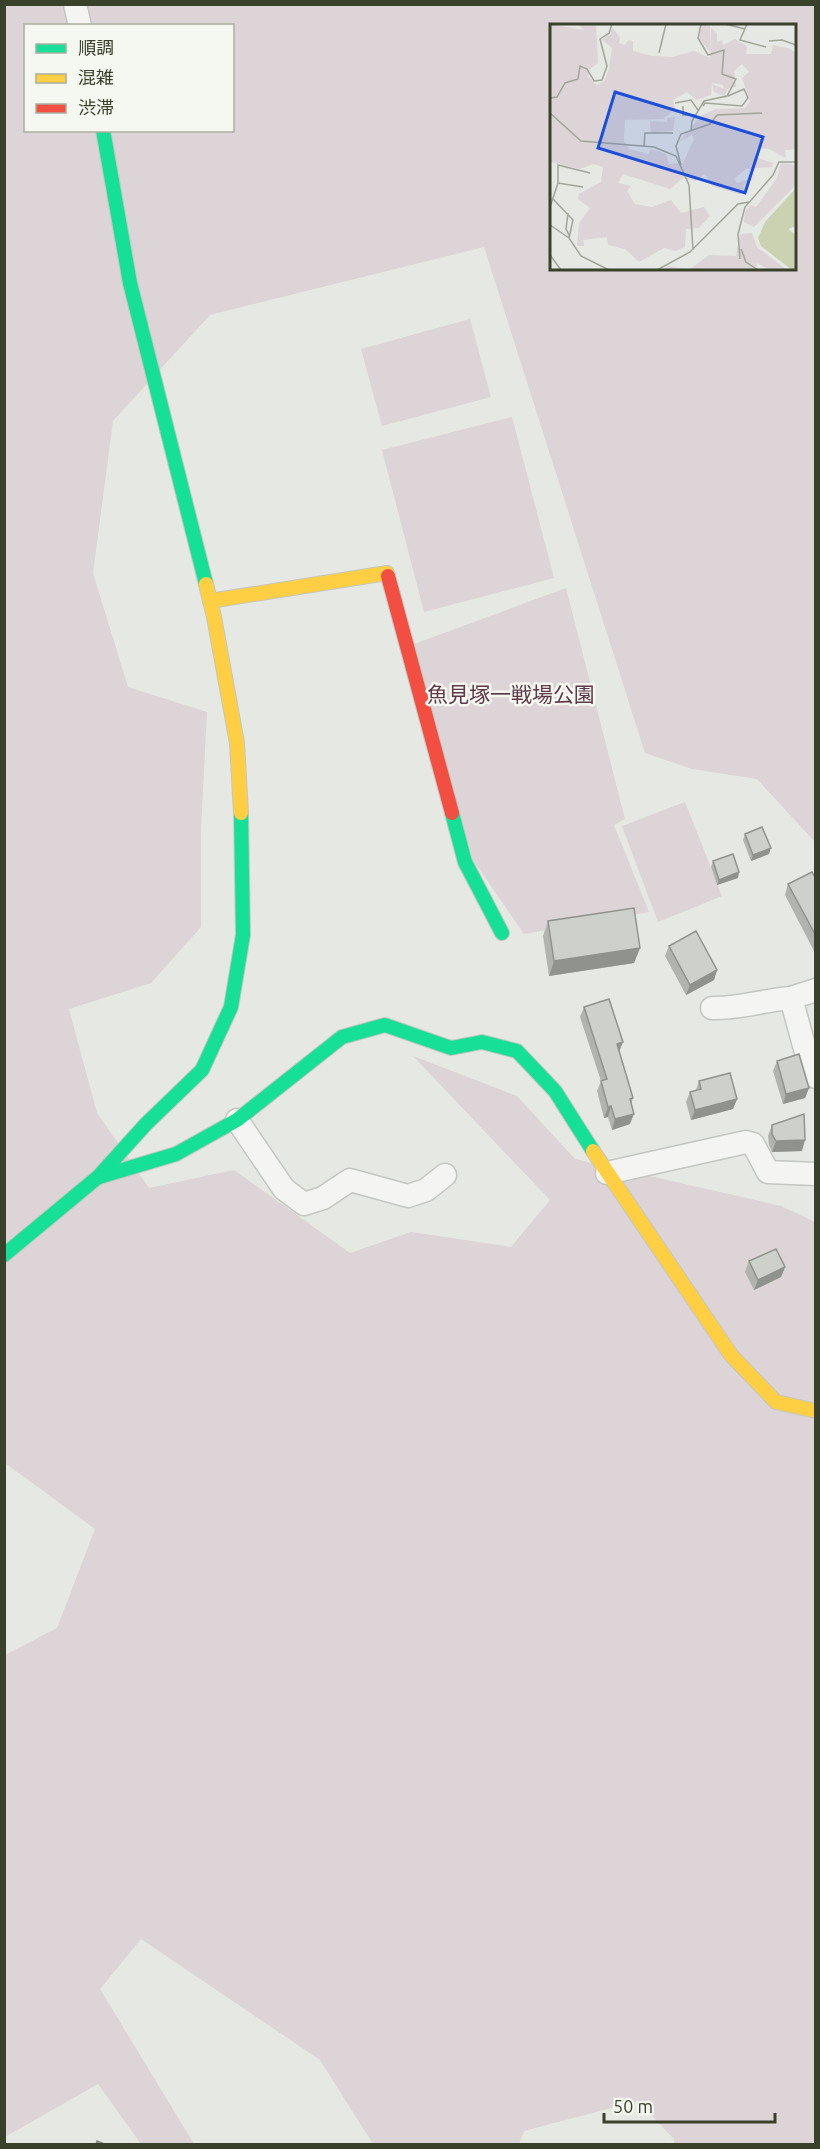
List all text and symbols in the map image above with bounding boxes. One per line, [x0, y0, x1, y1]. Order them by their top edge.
legend [24, 24, 234, 132]
inset map [550, 24, 796, 270]
text: 順調 [78, 37, 114, 57]
text: 混雑 [78, 67, 114, 87]
text: 渋滞 [78, 97, 114, 117]
park label: 魚見塚一戦場公園 [427, 682, 595, 706]
scale bar [604, 2086, 775, 2124]
text: 50 m [613, 2096, 653, 2116]

